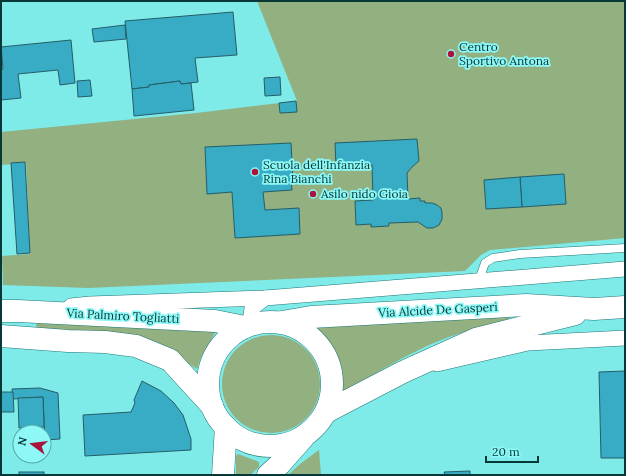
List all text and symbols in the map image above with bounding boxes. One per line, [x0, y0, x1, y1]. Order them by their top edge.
place label: Centro Sportivo Antona [459, 39, 549, 68]
marker: Centro Sportivo Antona [446, 49, 456, 59]
place label: Scuola dell'Infanzia Rina Bianchi [263, 157, 370, 186]
marker: Scuola dell'Infanzia Rina Bianchi [250, 167, 260, 177]
place label: Asilo nido Gioia [320, 186, 408, 201]
marker: Asilo nido Gioia [308, 189, 318, 199]
street label: Via Alcide De Gasperi [377, 299, 498, 320]
street label: Via Palmiro Togliatti [65, 305, 180, 326]
north arrow [12, 424, 52, 464]
text: N [14, 435, 30, 447]
scale bar [486, 438, 538, 464]
text: 20 m [492, 444, 520, 459]

